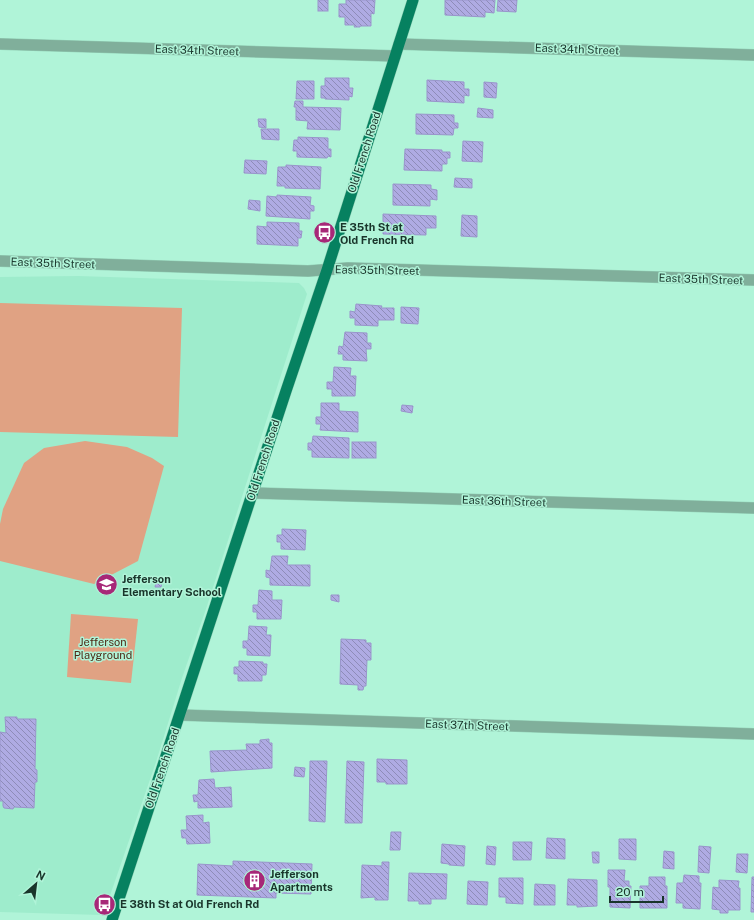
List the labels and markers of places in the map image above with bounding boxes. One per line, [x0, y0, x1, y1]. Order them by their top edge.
bus stop icon: E 35th St at Old French Rd [312, 220, 338, 246]
place label: E 35th St at Old French Rd [340, 221, 414, 246]
school or university icon: Jefferson Elementary School [94, 572, 120, 598]
place label: Jefferson Elementary School [122, 573, 222, 598]
building icon: Jefferson Apartments [242, 867, 268, 893]
place label: Jefferson Apartments [270, 868, 333, 893]
bus stop icon: E 38th St at Old French Rd [92, 891, 118, 917]
place label: E 38th St at Old French Rd [120, 898, 259, 910]

